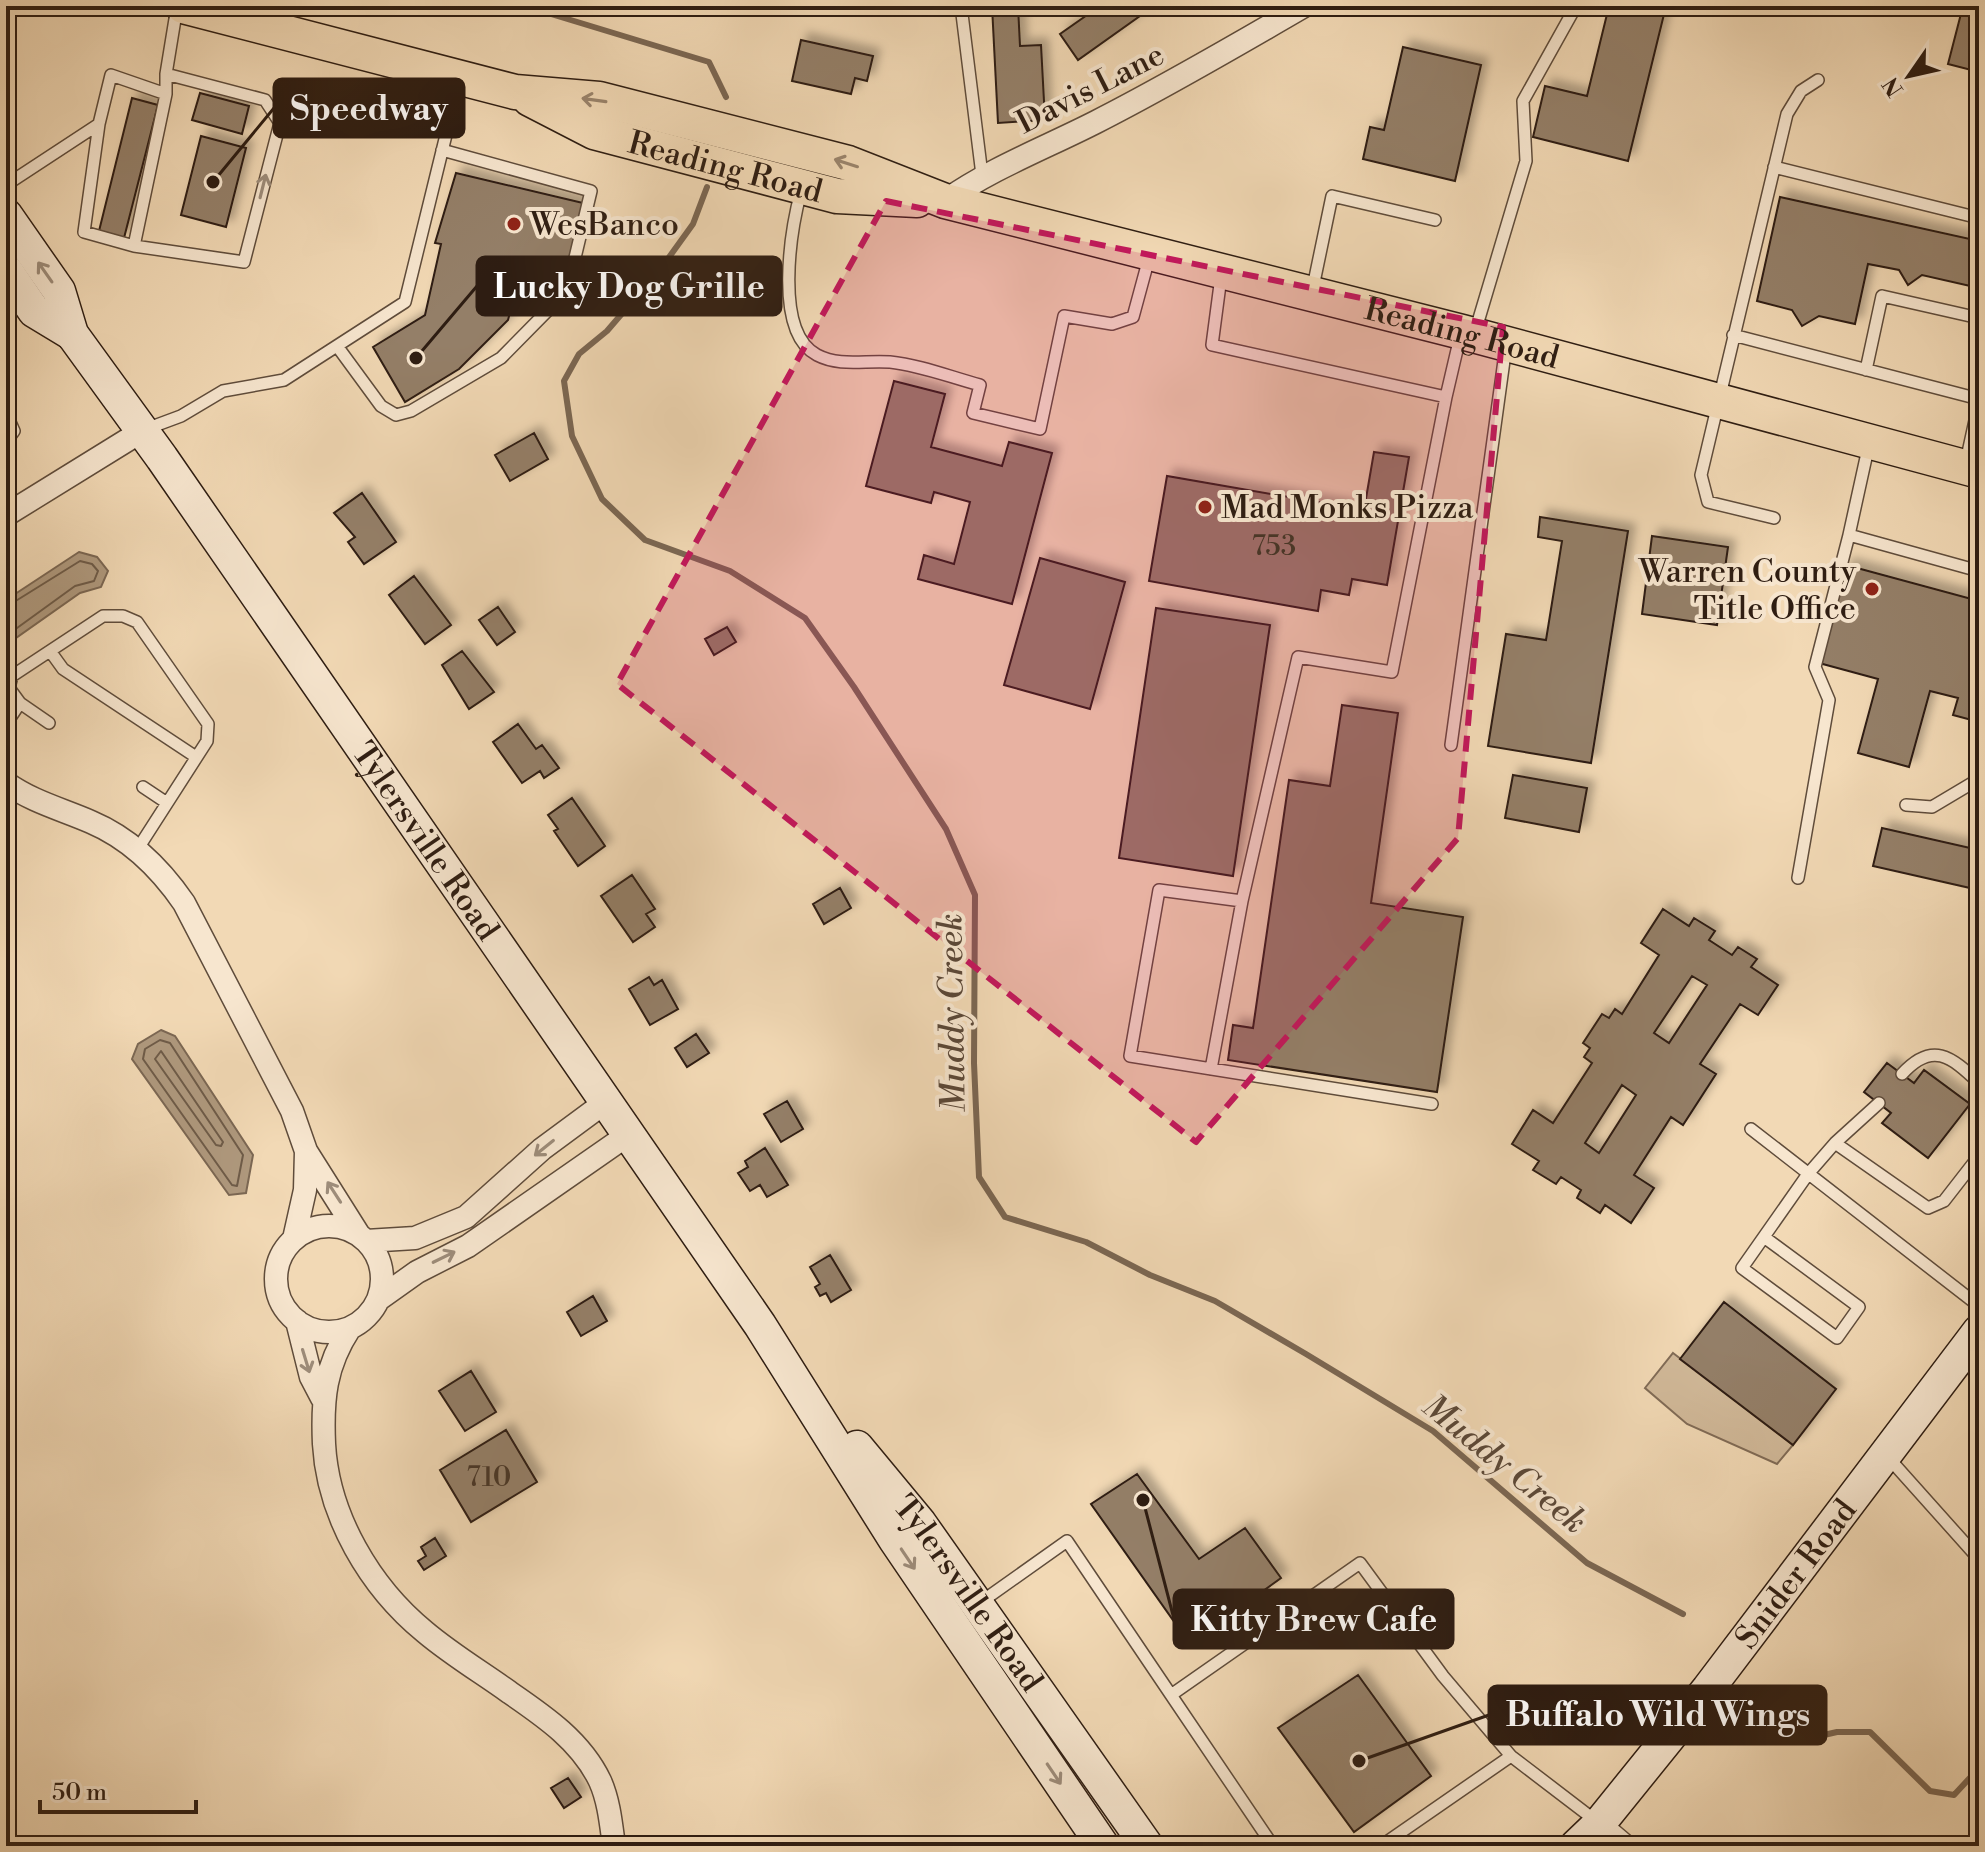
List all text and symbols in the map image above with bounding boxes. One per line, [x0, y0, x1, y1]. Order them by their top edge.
street label: Davis Lane [1010, 35, 1171, 143]
north arrow [1869, 36, 1949, 116]
text: N [1877, 71, 1910, 101]
callout: Speedway [274, 79, 464, 137]
text: Speedway [290, 89, 449, 131]
one-way arrow [582, 92, 607, 107]
street label: Reading Road [624, 123, 827, 212]
one-way arrow [834, 155, 860, 170]
one-way arrow [257, 174, 272, 200]
place label: WesBanco [529, 205, 679, 245]
marker: WesBanco [505, 215, 523, 233]
callout: Lucky Dog Grille [477, 257, 781, 315]
one-way arrow [37, 261, 53, 283]
text: Lucky Dog Grille [493, 267, 765, 309]
street label: Reading Road [1360, 289, 1563, 378]
place label: Mad Monks Pizza [1221, 488, 1474, 528]
marker: Mad Monks Pizza [1196, 498, 1214, 516]
house number: 753 [1252, 529, 1296, 564]
place label: Warren County Title Office [1638, 552, 1856, 629]
marker: Warren County Title Office [1863, 580, 1881, 598]
street label: Tylersville Road [343, 735, 508, 948]
water label: Muddy Creek [930, 913, 976, 1113]
one-way arrow [534, 1139, 555, 1157]
one-way arrow [326, 1181, 342, 1204]
one-way arrow [432, 1249, 456, 1265]
one-way arrow [299, 1347, 314, 1373]
water label: Muddy Creek [1413, 1386, 1594, 1543]
house number: 710 [467, 1460, 511, 1495]
street label: Tylersville Road [884, 1487, 1051, 1700]
street label: Snider Road [1727, 1492, 1865, 1657]
one-way arrow [901, 1547, 917, 1570]
callout: Kitty Brew Cafe [1174, 1590, 1453, 1648]
text: Kitty Brew Cafe [1191, 1600, 1437, 1642]
callout: Buffalo Wild Wings [1489, 1686, 1826, 1744]
text: Buffalo Wild Wings [1506, 1695, 1810, 1737]
one-way arrow [1046, 1763, 1062, 1785]
scale bar [40, 1764, 196, 1814]
text: 50 m [52, 1778, 107, 1808]

